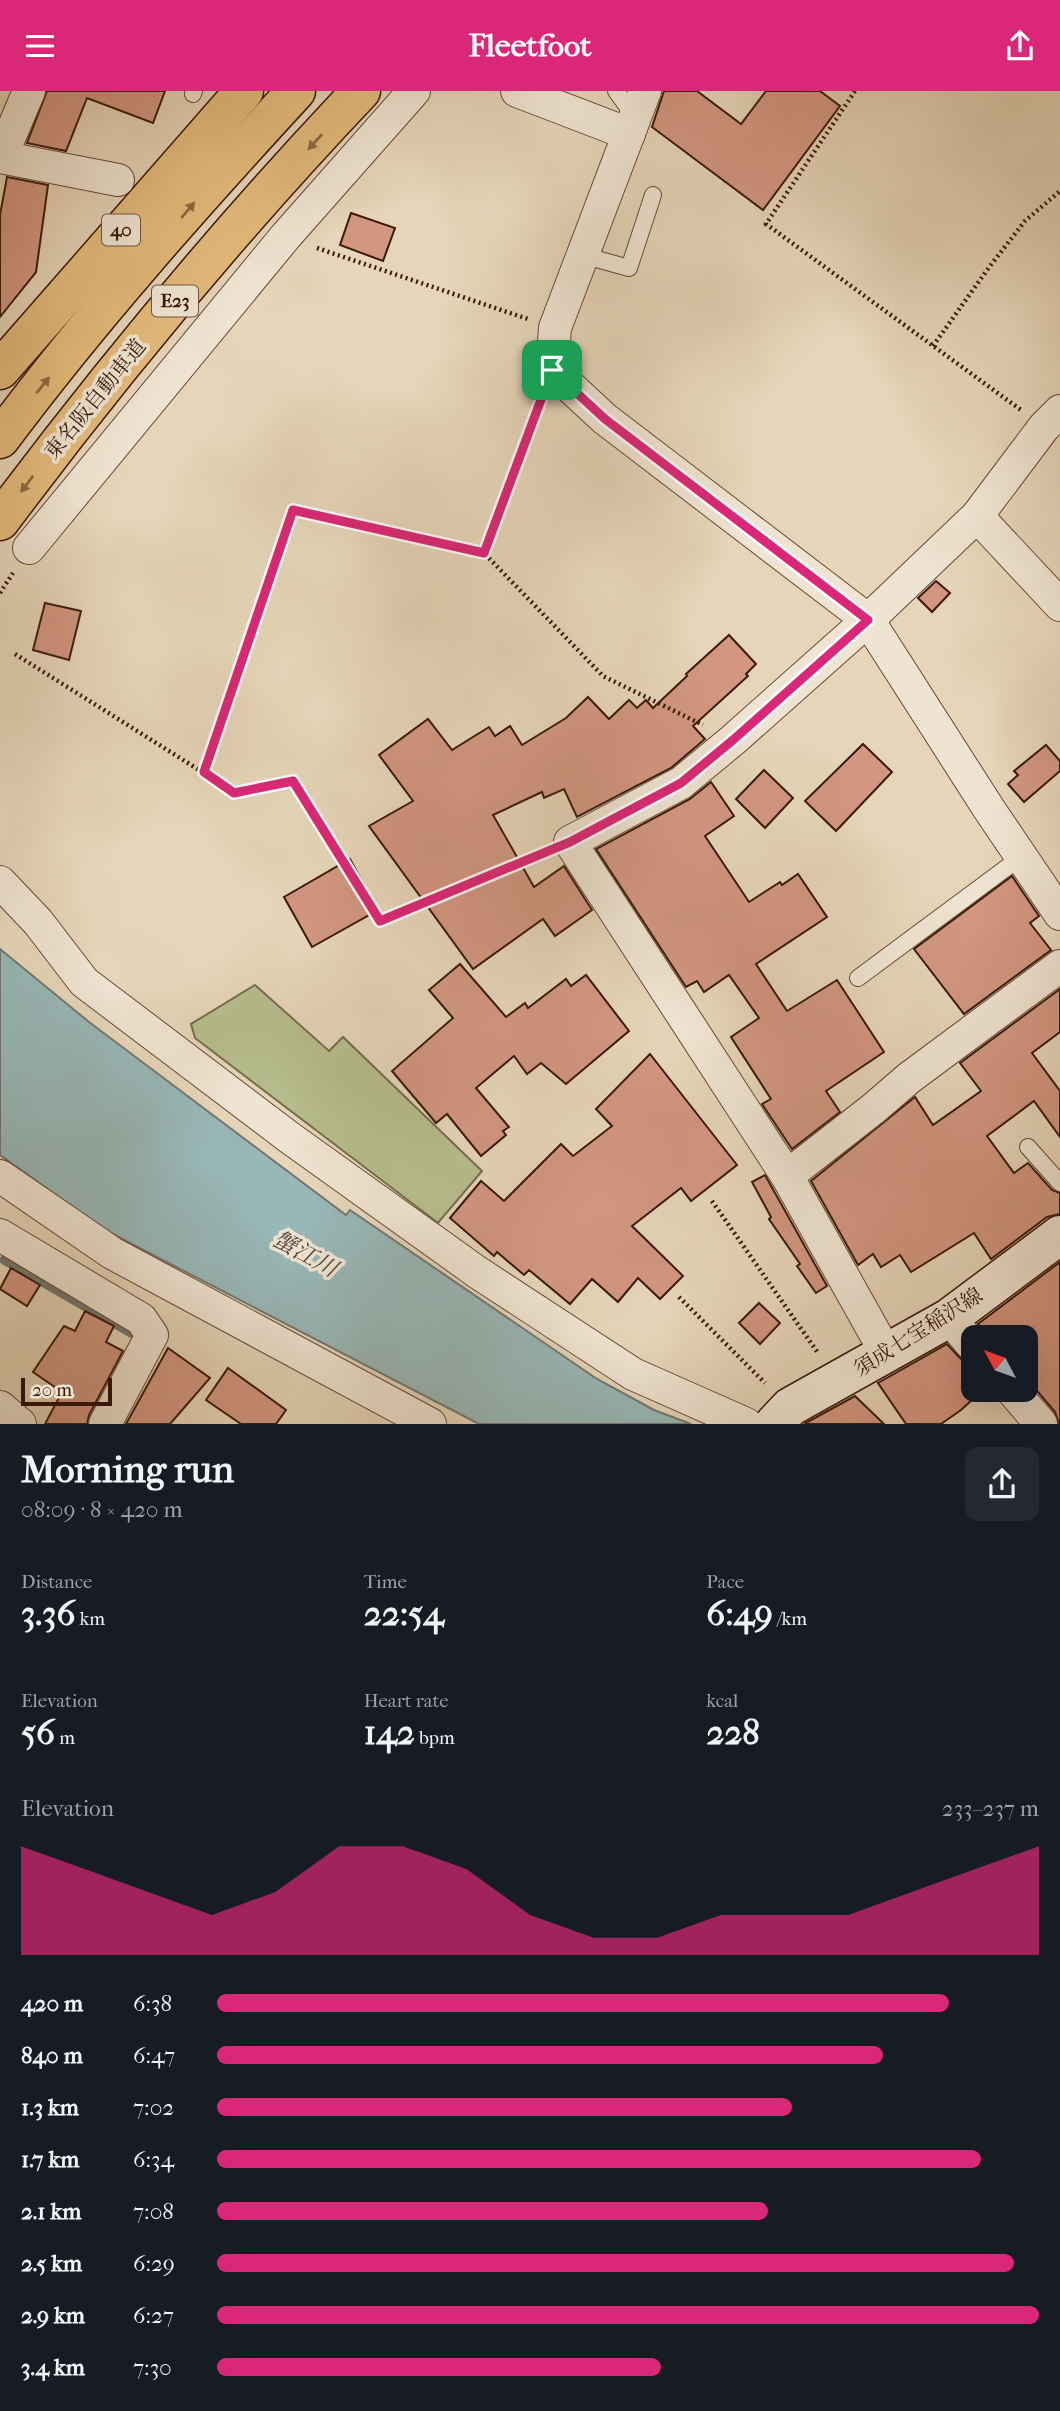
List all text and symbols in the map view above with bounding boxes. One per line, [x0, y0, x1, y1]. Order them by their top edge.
icon: menu [21, 27, 59, 65]
text: Fleetfoot [469, 27, 591, 64]
icon: share [1001, 27, 1039, 65]
one-way arrow [308, 133, 324, 150]
one-way arrow [180, 202, 195, 219]
road number: 40 [102, 215, 140, 245]
road number: E23 [152, 285, 198, 317]
street label: 東名阪自動車道 [39, 334, 151, 464]
pin [522, 340, 582, 400]
icon: arrive [533, 351, 571, 389]
one-way arrow [35, 377, 50, 395]
one-way arrow [20, 475, 35, 493]
water label: 蟹江川 [268, 1225, 344, 1284]
street label: 須成七宝稲沢線 [849, 1283, 987, 1381]
north arrow [961, 1325, 1038, 1402]
map controls [961, 1325, 1038, 1402]
scale bar [21, 1375, 112, 1407]
text: 20 m [32, 1379, 72, 1401]
text: Morning run [21, 1447, 234, 1492]
button: share [965, 1447, 1039, 1521]
text: 08:09 · 8 × 420 m [21, 1496, 183, 1523]
text: Distance [21, 1571, 92, 1593]
text: Time [364, 1571, 407, 1593]
text: Pace [706, 1571, 744, 1593]
text: 3.36 [21, 1593, 75, 1634]
text: 22:54 [364, 1593, 444, 1634]
text: 6:49 [706, 1593, 773, 1634]
text: km [75, 1608, 105, 1630]
text: /km [773, 1608, 807, 1630]
text: Elevation [21, 1690, 98, 1712]
text: Heart rate [364, 1690, 449, 1712]
text: kcal [706, 1690, 738, 1712]
text: 56 [21, 1712, 55, 1753]
text: 142 [364, 1712, 415, 1753]
text: 228 [706, 1712, 760, 1753]
text: m [55, 1727, 75, 1749]
text: bpm [415, 1727, 455, 1749]
text: Elevation [21, 1795, 114, 1822]
text: 233–237 m [942, 1795, 1039, 1822]
text: 420 m [21, 1990, 83, 2017]
text: 6:38 [133, 1990, 172, 2017]
text: 840 m [21, 2042, 83, 2069]
text: 6:47 [133, 2042, 175, 2069]
text: 1.3 km [21, 2094, 79, 2121]
text: 7:02 [133, 2094, 174, 2121]
text: 1.7 km [21, 2146, 79, 2173]
text: 6:34 [133, 2146, 174, 2173]
text: 2.1 km [21, 2198, 81, 2225]
text: 7:08 [133, 2198, 174, 2225]
text: 2.5 km [21, 2250, 82, 2277]
text: 6:29 [133, 2250, 175, 2277]
text: 2.9 km [21, 2302, 85, 2329]
text: 6:27 [133, 2302, 174, 2329]
text: 3.4 km [21, 2354, 85, 2381]
text: 7:30 [133, 2354, 172, 2381]

